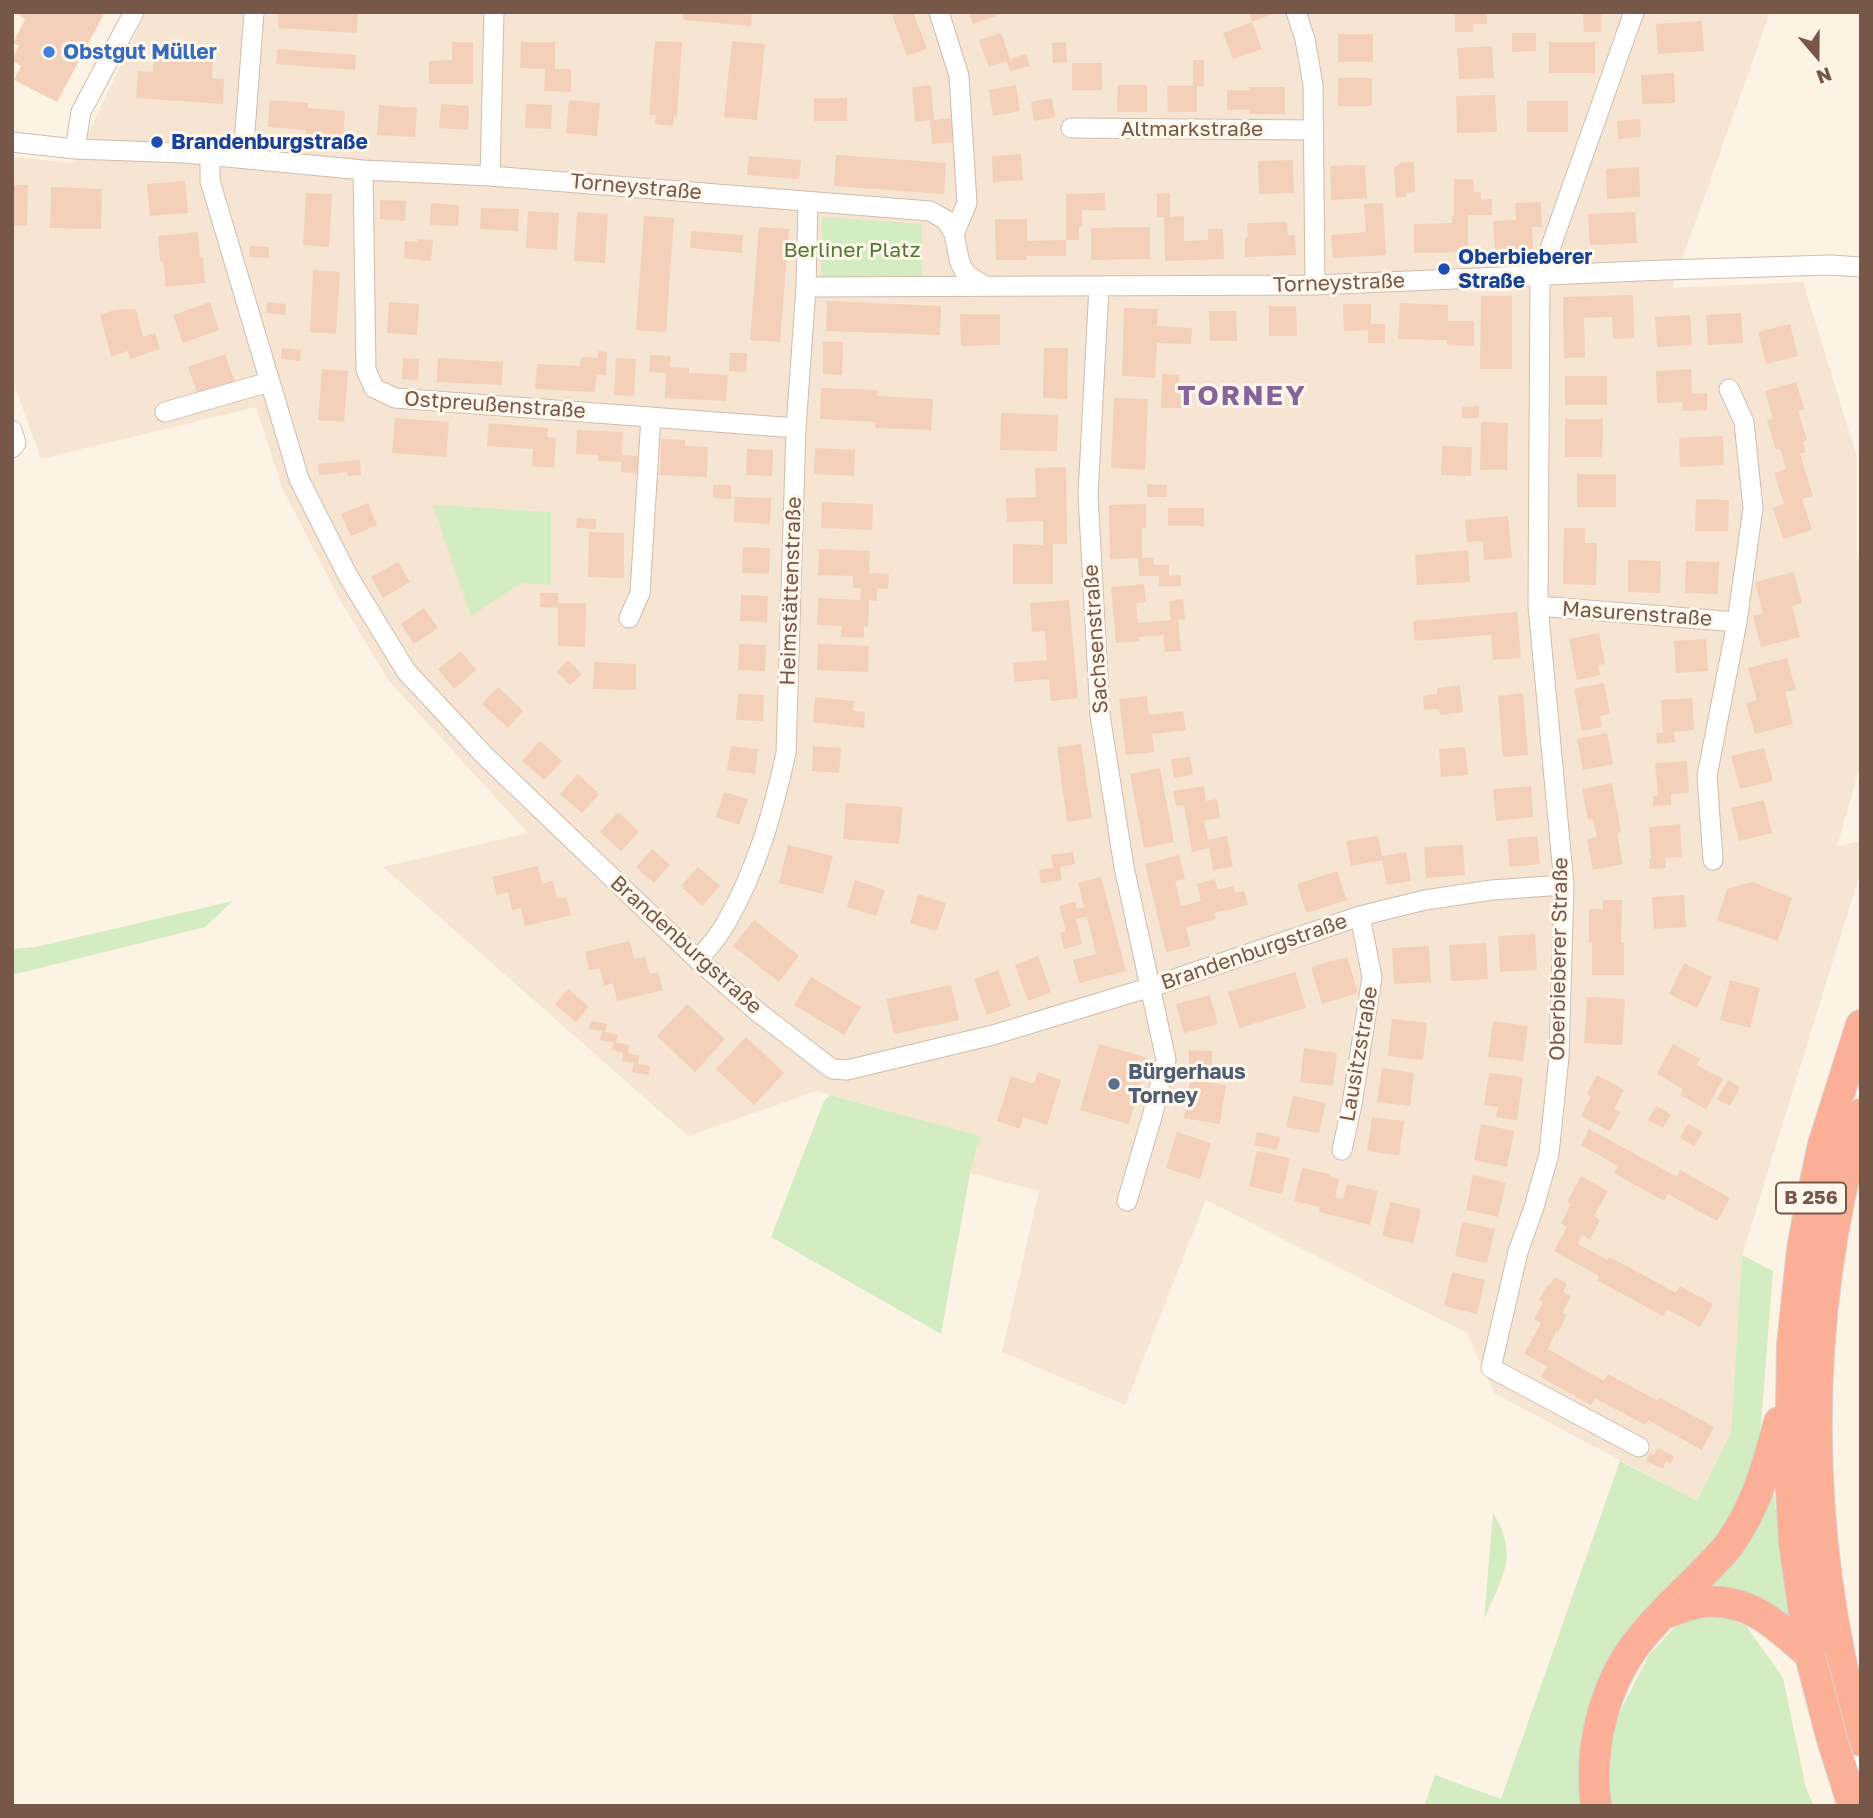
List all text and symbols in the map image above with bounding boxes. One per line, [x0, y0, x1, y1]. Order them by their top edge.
north arrow [1782, 21, 1852, 91]
place label: Obstgut Müller [63, 39, 217, 65]
marker: Obstgut Müller [41, 44, 57, 60]
text: N [1814, 63, 1835, 89]
street label: Altmarkstraße [1121, 116, 1263, 142]
place label: Brandenburgstraße [171, 129, 368, 155]
marker: Brandenburgstraße [149, 134, 165, 150]
street label: Torneystraße [569, 169, 703, 205]
park label: Berliner Platz [784, 237, 920, 263]
place label: Oberbieberer Straße [1458, 244, 1592, 294]
marker: Oberbieberer Straße [1436, 261, 1452, 277]
street label: Torneystraße [1273, 268, 1405, 298]
district label: TORNEY [1178, 379, 1306, 413]
street label: Ostpreußenstraße [403, 386, 587, 424]
street label: Heimstättenstraße [775, 496, 807, 686]
street label: Sachsenstraße [1078, 563, 1114, 715]
street label: Masurenstraße [1561, 596, 1713, 632]
street label: Oberbieberer Straße [1545, 857, 1573, 1061]
street label: Brandenburgstraße [605, 870, 767, 1020]
street label: Brandenburgstraße [1158, 908, 1350, 996]
street label: Lausitzstraße [1335, 984, 1383, 1124]
place label: Bürgerhaus Torney [1128, 1059, 1246, 1109]
marker: Bürgerhaus Torney [1106, 1076, 1122, 1092]
road number: B 256 [1776, 1182, 1846, 1214]

